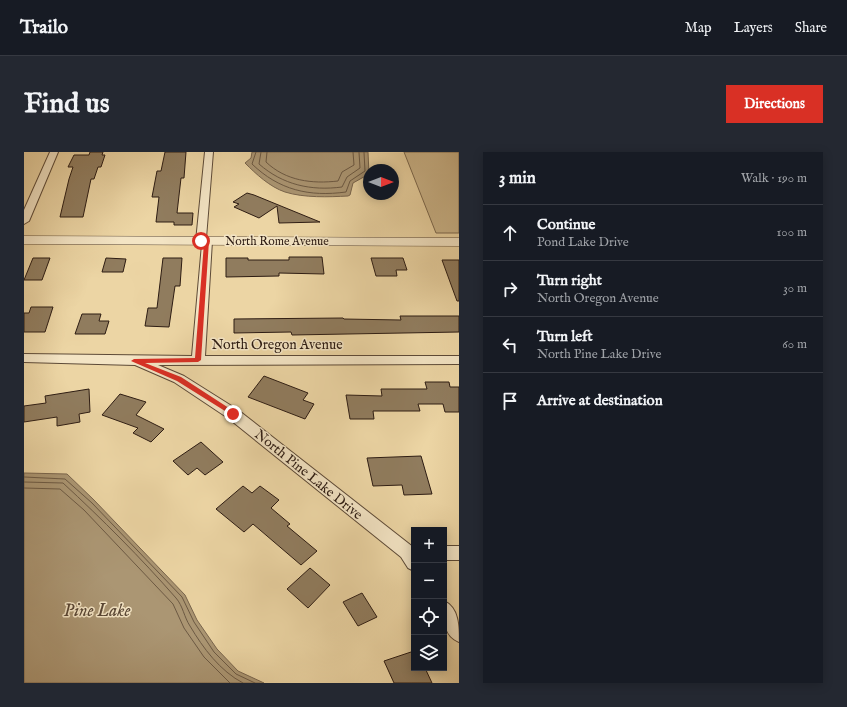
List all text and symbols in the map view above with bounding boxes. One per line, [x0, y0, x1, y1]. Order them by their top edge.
text: Trailo [20, 16, 68, 40]
text: Map [685, 19, 712, 37]
text: Layers [734, 19, 773, 37]
text: Share [795, 19, 827, 37]
button: Directions [726, 85, 823, 123]
text: Find us [24, 87, 110, 122]
north arrow [363, 164, 399, 200]
text: 3 min [499, 168, 536, 189]
text: Walk · 190 m [741, 170, 807, 187]
text: Continue [537, 215, 595, 234]
icon: ahead [499, 222, 521, 244]
text: 100 m [777, 224, 807, 241]
route start [192, 232, 210, 250]
street label: North Rome Avenue [225, 234, 329, 249]
text: Pond Lake Drive [537, 234, 629, 251]
text: Turn right [537, 271, 602, 290]
icon: right [499, 278, 521, 300]
text: 30 m [783, 280, 807, 297]
text: North Oregon Avenue [537, 290, 659, 307]
text: Turn left [537, 327, 593, 346]
icon: left [499, 334, 521, 356]
street label: North Oregon Avenue [211, 336, 343, 354]
text: 60 m [782, 336, 807, 353]
text: North Pine Lake Drive [537, 346, 661, 363]
icon: arrive [499, 390, 521, 412]
text: Arrive at destination [537, 391, 663, 410]
route end [224, 405, 242, 423]
street label: North Pine Lake Drive [251, 426, 367, 524]
map controls [411, 527, 447, 671]
button: + [411, 527, 447, 563]
button: − [411, 563, 447, 599]
button: locate [411, 599, 447, 635]
water label: Pine Lake [64, 600, 130, 623]
button: layers [411, 635, 447, 671]

